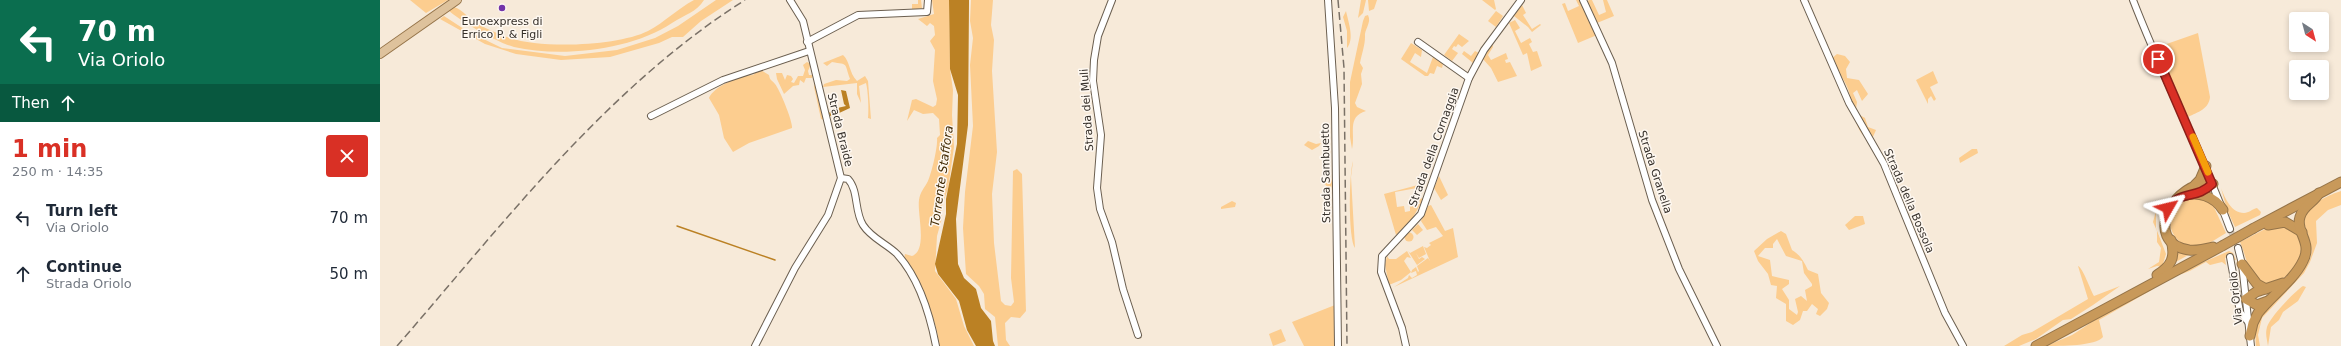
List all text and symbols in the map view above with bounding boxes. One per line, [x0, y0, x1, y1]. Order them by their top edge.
marker: Euroexpress di Errico P. & Figli [497, 3, 507, 13]
north arrow [2289, 12, 2329, 52]
map controls [2289, 12, 2329, 100]
text: 70 m [78, 15, 156, 48]
place label: Euroexpress di Errico P. & Figli [461, 15, 543, 41]
icon: left [12, 16, 64, 68]
pin [2141, 42, 2175, 76]
icon: arrive [2147, 48, 2169, 70]
text: Via Oriolo [78, 49, 165, 70]
button: sound [2289, 60, 2329, 100]
street label: Strada dei Muli [1078, 68, 1096, 152]
street label: Strada della Cornaggia [1406, 86, 1462, 208]
icon: ahead [57, 92, 79, 114]
street label: Strada Braide [825, 92, 855, 168]
text: Then [12, 94, 49, 112]
street label: Strada Sambuetto [1319, 122, 1333, 223]
water label: Torrente Staffora [928, 125, 956, 227]
street label: Strada Granella [1636, 129, 1674, 215]
text: 1 min [12, 135, 87, 163]
button: close [326, 135, 368, 177]
street label: Strada della Bossola [1881, 147, 1937, 255]
text: 250 m · 14:35 [12, 164, 103, 179]
position arrow [2147, 187, 2189, 229]
text: Turn left [46, 202, 118, 220]
icon: left [12, 207, 34, 229]
text: 70 m [330, 209, 368, 227]
text: Via Oriolo [46, 220, 109, 235]
text: Continue [46, 258, 122, 276]
icon: ahead [12, 263, 34, 285]
text: 50 m [330, 265, 368, 283]
street label: Via Oriolo [2227, 271, 2245, 325]
text: Strada Oriolo [46, 276, 132, 291]

